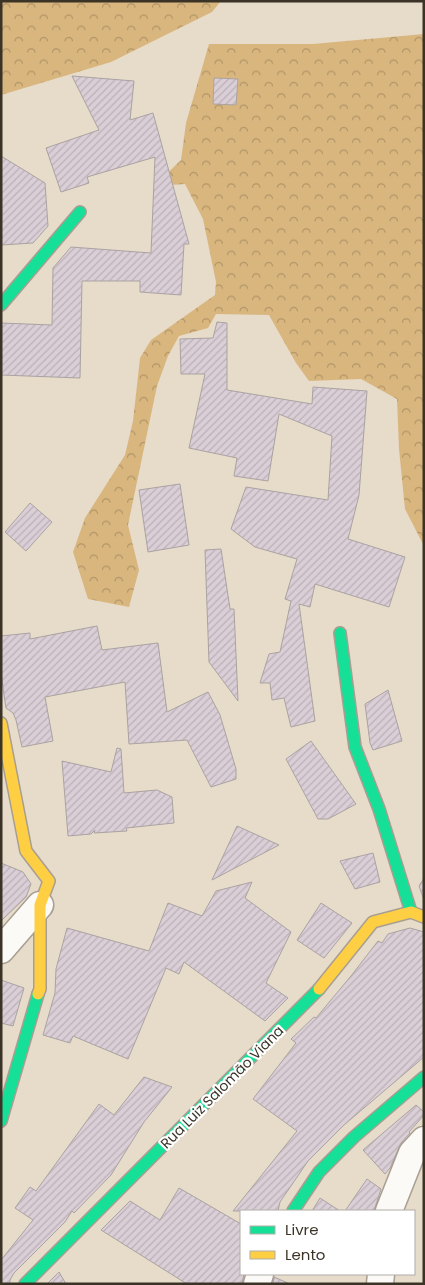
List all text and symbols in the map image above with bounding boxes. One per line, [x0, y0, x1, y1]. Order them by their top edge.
street label: Rua Luiz Salomão Viana [156, 1021, 288, 1153]
legend [240, 1210, 415, 1275]
text: Livre [285, 1219, 318, 1240]
text: Lento [285, 1244, 325, 1265]

